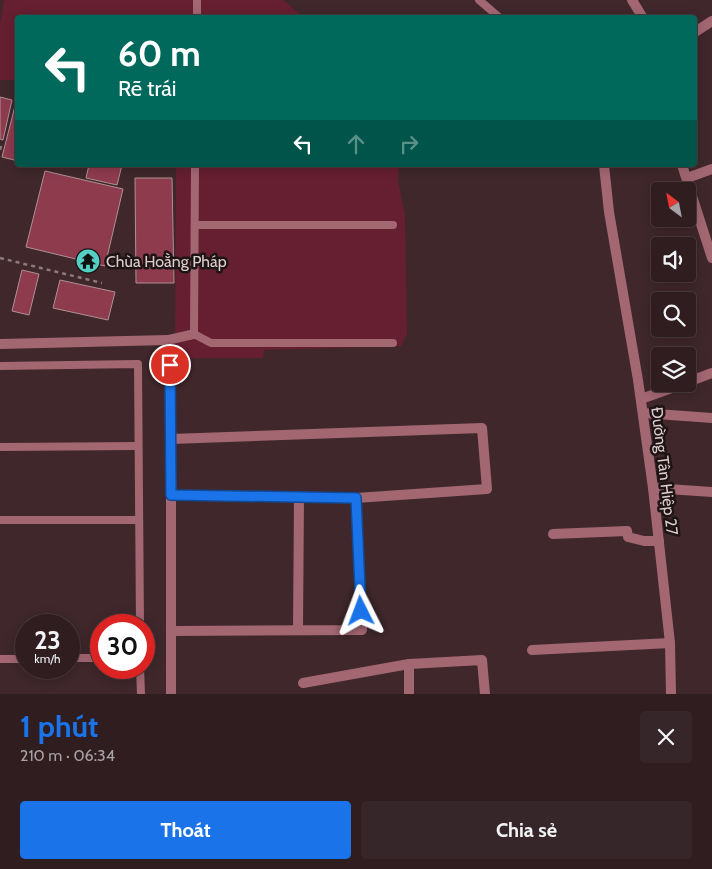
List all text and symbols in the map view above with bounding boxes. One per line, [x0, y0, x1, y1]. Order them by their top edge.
text: 60 m [118, 32, 201, 75]
icon: left [35, 35, 100, 100]
text: Rẽ trái [118, 75, 177, 102]
icon: left [289, 130, 317, 158]
icon: ahead [342, 130, 370, 158]
icon: right [395, 130, 423, 158]
north arrow [651, 182, 696, 228]
map controls [651, 182, 696, 392]
button: sound [651, 237, 696, 282]
temple icon: Chùa Hoằng Pháp [75, 248, 101, 274]
place label: Chùa Hoằng Pháp [106, 252, 227, 271]
button: search [651, 292, 696, 337]
pin [149, 344, 191, 386]
button: layers [651, 347, 696, 392]
icon: arrive [156, 351, 184, 379]
street label: Đường Tân Hiệp 27 [647, 406, 682, 536]
position arrow [334, 584, 386, 636]
speed limit sign: 30 [90, 614, 155, 679]
text: 23 [34, 625, 61, 655]
text: km/h [34, 651, 61, 666]
text: 1 phút [20, 708, 98, 745]
button: close [640, 711, 692, 763]
text: 210 m · 06:34 [20, 746, 115, 765]
button: Thoát [20, 801, 351, 859]
button: Chia sẻ [361, 801, 692, 859]

